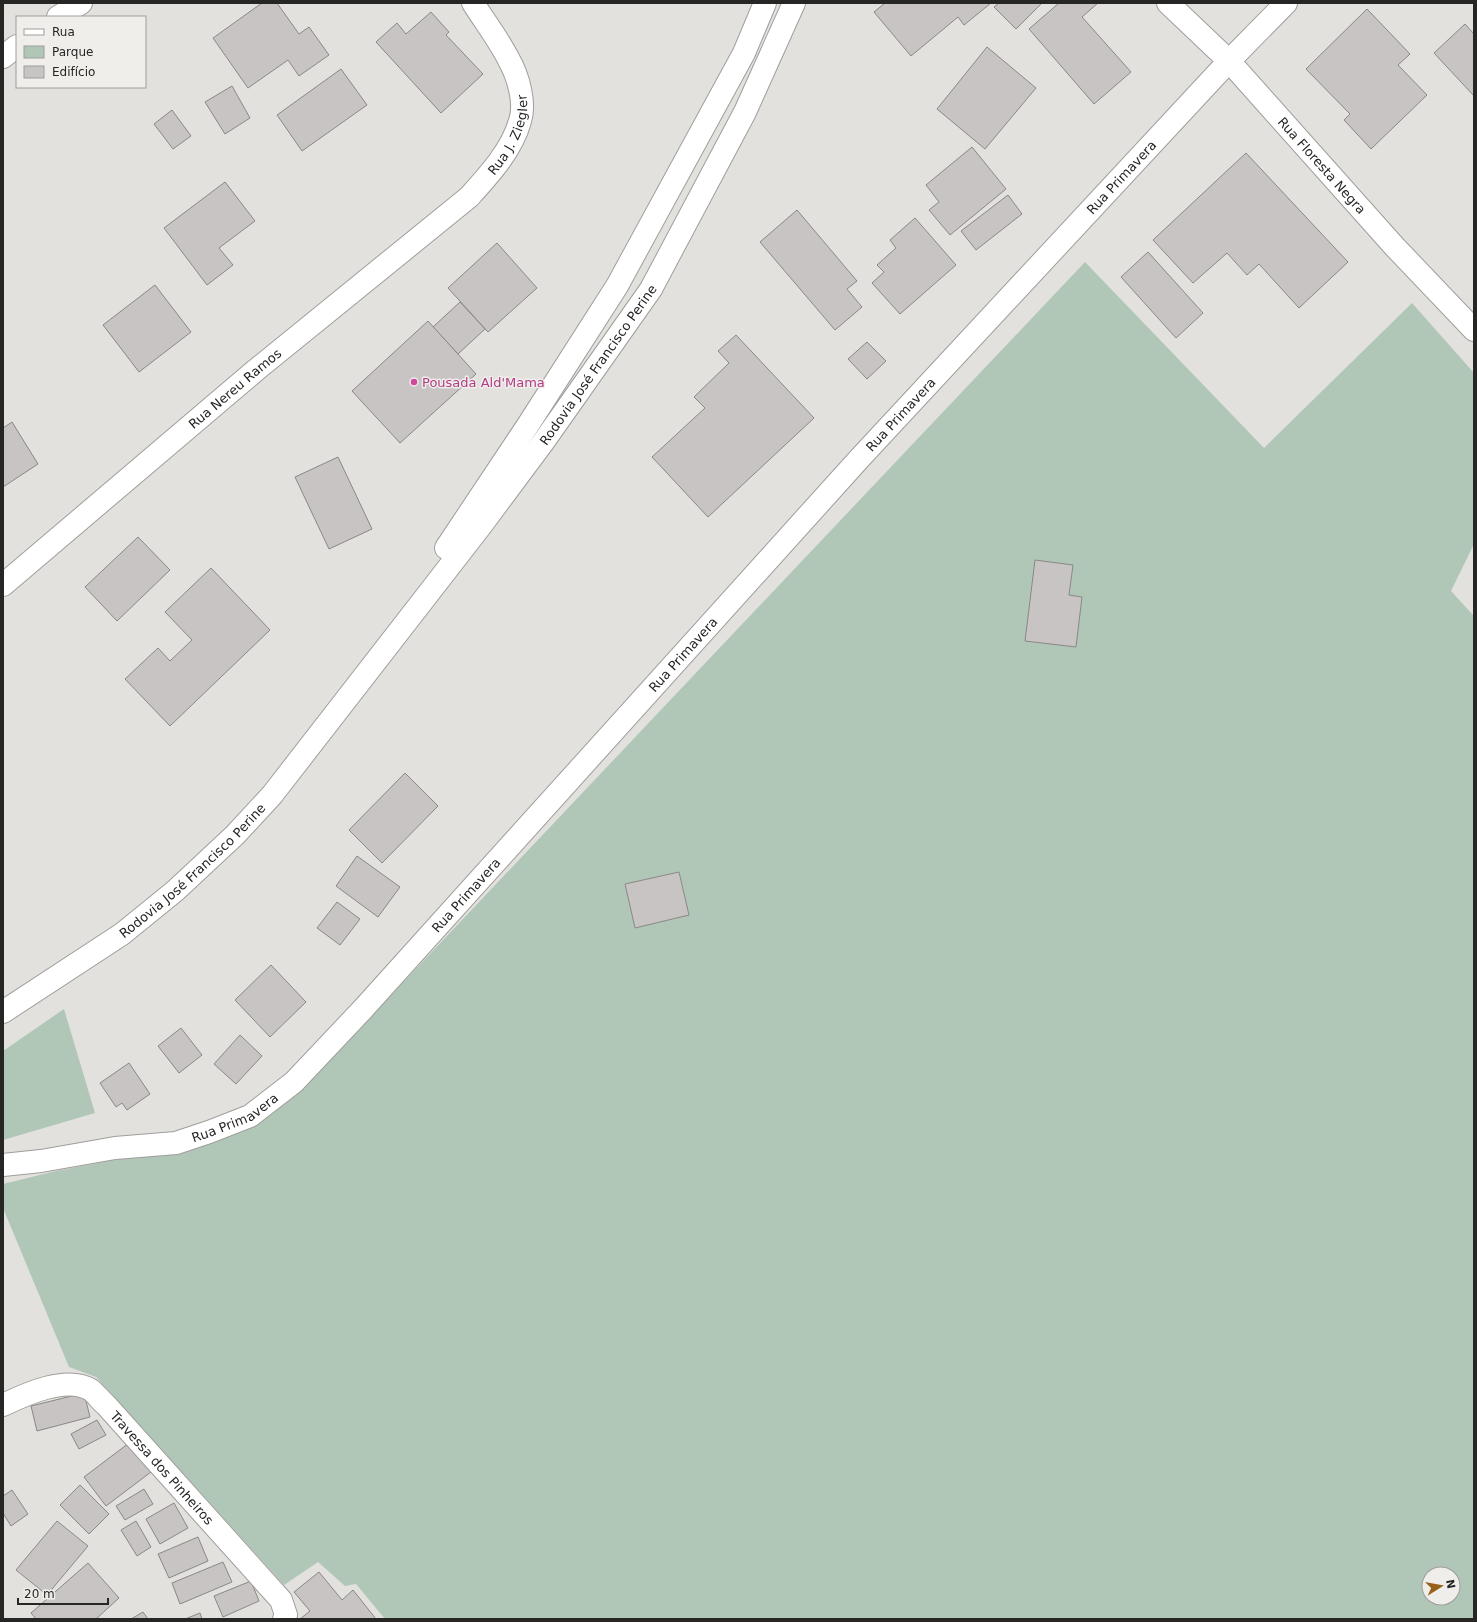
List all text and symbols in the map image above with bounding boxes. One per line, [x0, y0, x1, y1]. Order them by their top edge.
legend [16, 16, 146, 88]
text: Rua [52, 25, 75, 39]
text: Parque [52, 45, 93, 59]
text: Edifício [52, 65, 95, 79]
street label: Rua J. Ziegler [485, 93, 530, 178]
street label: Rua Floresta Negra [1275, 114, 1369, 217]
street label: Rua Primavera [1084, 137, 1159, 217]
street label: Rodovia José Francisco Perine [537, 282, 660, 448]
street label: Rua Nereu Ramos [186, 345, 285, 432]
place label: Pousada Ald'Mama [422, 375, 545, 390]
street label: Rua Primavera [863, 375, 939, 455]
marker: Pousada Ald'Mama [409, 377, 419, 387]
street label: Rua Primavera [646, 614, 721, 695]
street label: Rodovia José Francisco Perine [116, 800, 268, 941]
street label: Rua Primavera [429, 855, 504, 936]
street label: Rua Primavera [190, 1090, 281, 1145]
street label: Travessa dos Pinheiros [107, 1408, 217, 1528]
north arrow [1421, 1566, 1461, 1606]
text: N [1443, 1578, 1458, 1590]
scale bar [18, 1580, 108, 1606]
text: 20 m [24, 1587, 55, 1601]

